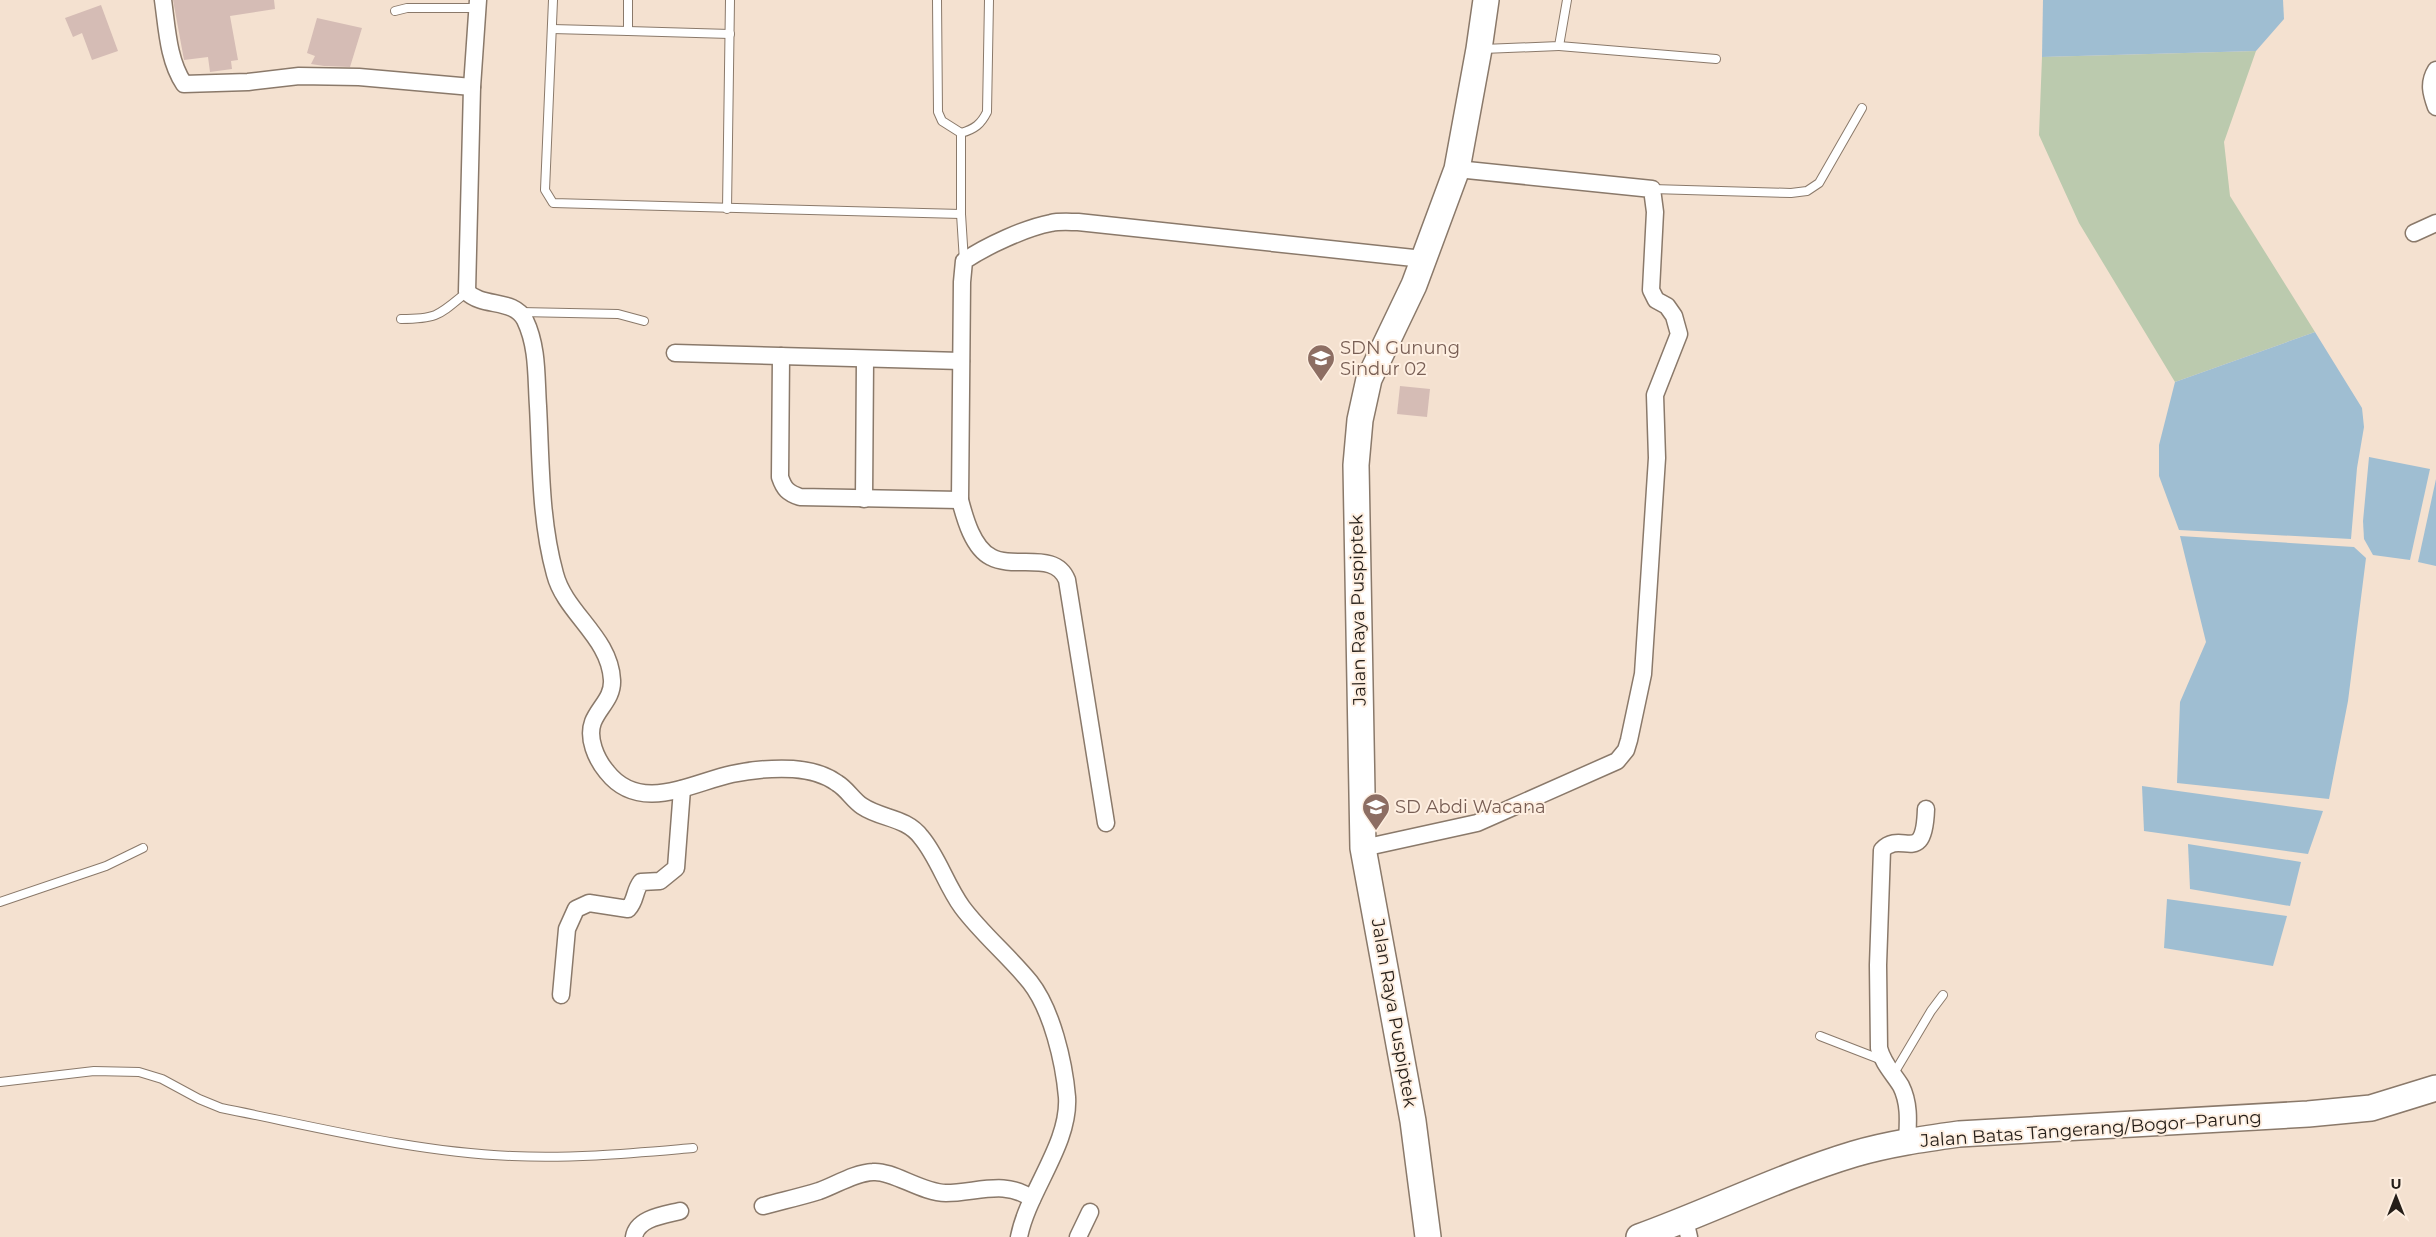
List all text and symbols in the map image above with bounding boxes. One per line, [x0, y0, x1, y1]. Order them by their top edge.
place label: SDN Gunung Sindur 02 [1340, 337, 1460, 380]
school or university icon: SDN Gunung Sindur 02 [1306, 343, 1336, 382]
street label: Jalan Raya Puspiptek [1345, 514, 1371, 707]
school or university icon: SD Abdi Wacana [1361, 792, 1391, 831]
place label: SD Abdi Wacana [1395, 796, 1546, 818]
street label: Jalan Raya Puspiptek [1366, 916, 1422, 1109]
street label: Jalan Batas Tangerang/Bogor–Parung [1919, 1106, 2262, 1152]
north arrow [2371, 1172, 2421, 1222]
text: U [2390, 1175, 2402, 1193]

